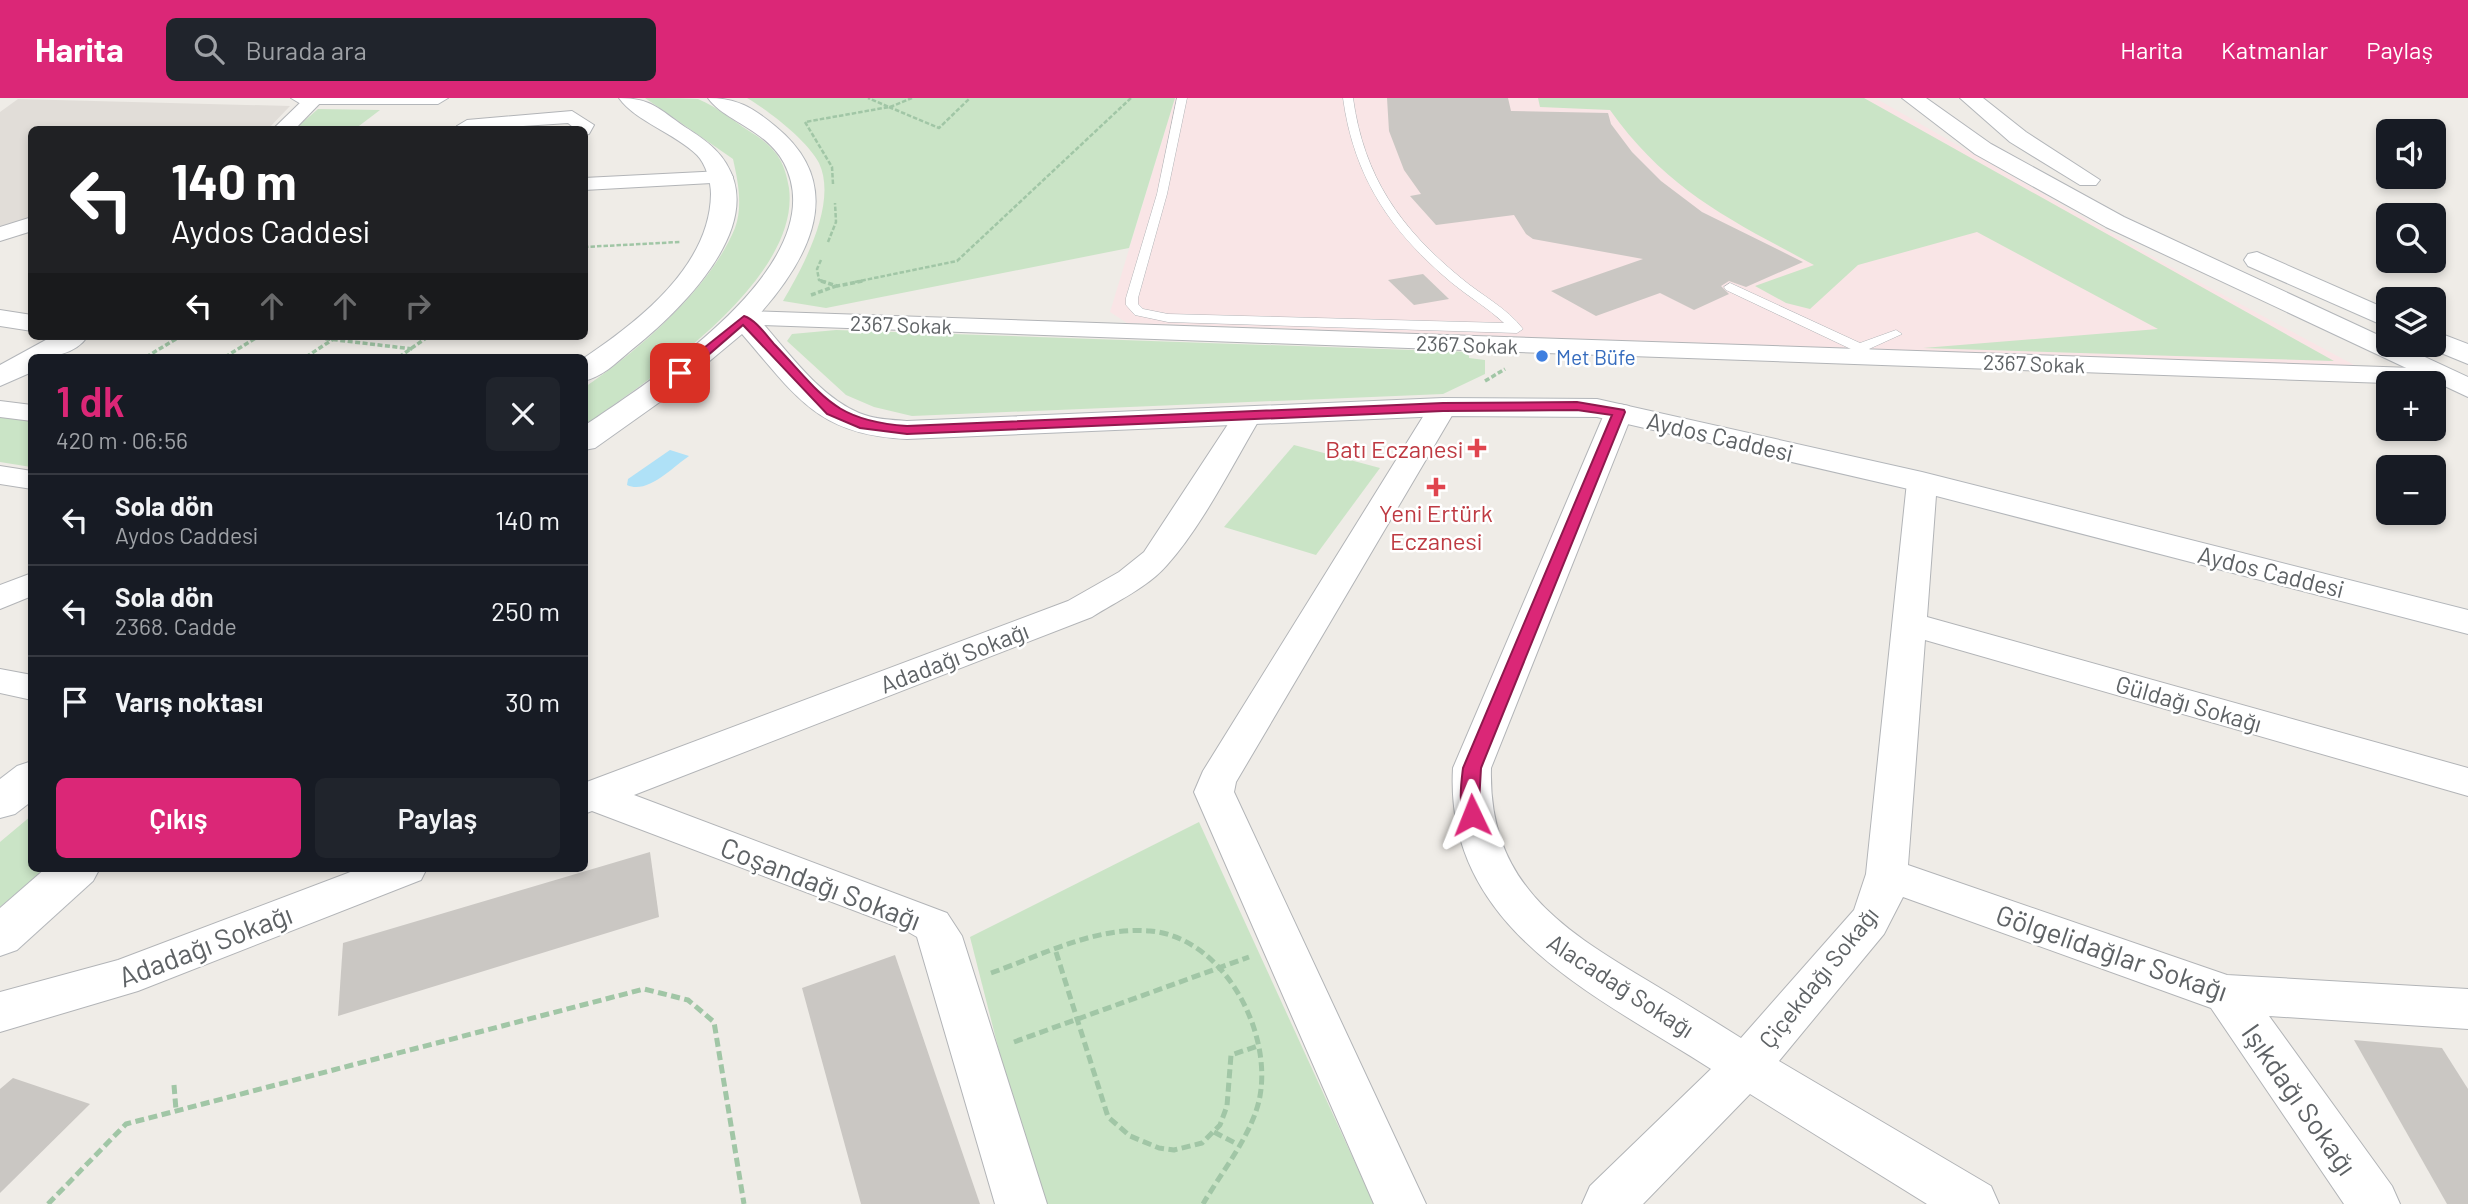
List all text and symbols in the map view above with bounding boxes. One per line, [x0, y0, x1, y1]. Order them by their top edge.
search box [166, 18, 656, 81]
text: Harita [35, 29, 124, 69]
icon: search [190, 30, 228, 68]
text: Burada ara [246, 34, 367, 65]
text: Harita [2120, 35, 2183, 64]
text: Katmanlar [2221, 35, 2328, 64]
text: Paylaş [2366, 35, 2433, 64]
map controls [2376, 119, 2446, 525]
button: sound [2376, 119, 2446, 189]
text: 140 m [171, 151, 297, 210]
icon: left [56, 154, 147, 245]
button: search [2376, 203, 2446, 273]
text: Aydos Caddesi [171, 211, 370, 249]
icon: left [180, 287, 218, 325]
icon: ahead [253, 287, 291, 325]
icon: ahead [326, 287, 364, 325]
icon: right [399, 287, 437, 325]
button: layers [2376, 287, 2446, 357]
street label: 2367 Sokak [850, 310, 952, 338]
street label: 2367 Sokak [1416, 330, 1518, 358]
pin [650, 343, 710, 403]
place label: Met Büfe [1556, 344, 1636, 369]
marker: Met Büfe [1534, 348, 1550, 364]
street label: 2367 Sokak [1983, 349, 2085, 377]
icon: arrive [661, 354, 699, 392]
button: + [2376, 371, 2446, 441]
text: 1 dk [56, 375, 125, 425]
button: close [486, 377, 560, 451]
street label: Aydos Caddesi [1644, 405, 1796, 467]
text: 420 m · 06:56 [56, 426, 188, 454]
place label: Batı Eczanesi [1325, 434, 1463, 463]
marker: Batı Eczanesi [1469, 440, 1485, 456]
button: − [2376, 455, 2446, 525]
marker: Yeni Ertürk Eczanesi [1428, 479, 1444, 495]
text: Sola dön [115, 490, 213, 521]
place label: Yeni Ertürk Eczanesi [1379, 498, 1493, 555]
icon: left [56, 501, 94, 539]
text: 140 m [495, 504, 560, 535]
text: Aydos Caddesi [115, 521, 258, 549]
street label: Aydos Caddesi [2195, 539, 2347, 603]
text: Sola dön [115, 581, 213, 612]
icon: left [56, 592, 94, 630]
text: 250 m [491, 595, 560, 626]
text: 2368. Cadde [115, 612, 237, 640]
street label: Adadağı Sokağı [876, 615, 1032, 699]
street label: Güldağı Sokağı [2113, 668, 2265, 738]
icon: arrive [56, 683, 94, 721]
text: Varış noktası [115, 686, 263, 717]
text: 30 m [505, 686, 560, 717]
button: Çıkış [56, 778, 301, 858]
button: Paylaş [315, 778, 560, 858]
position arrow [1435, 778, 1509, 852]
street label: Coşandağı Sokağı [716, 829, 926, 937]
street label: Adadağı Sokağı [114, 896, 296, 994]
street label: Gölgelidağlar Sokağı [1992, 896, 2232, 1008]
street label: Çiçekdağı Sokağı [1752, 900, 1884, 1054]
street label: Alacadağ Sokağı [1542, 927, 1700, 1043]
street label: Işıkdağı Sokağı [2235, 1017, 2365, 1181]

